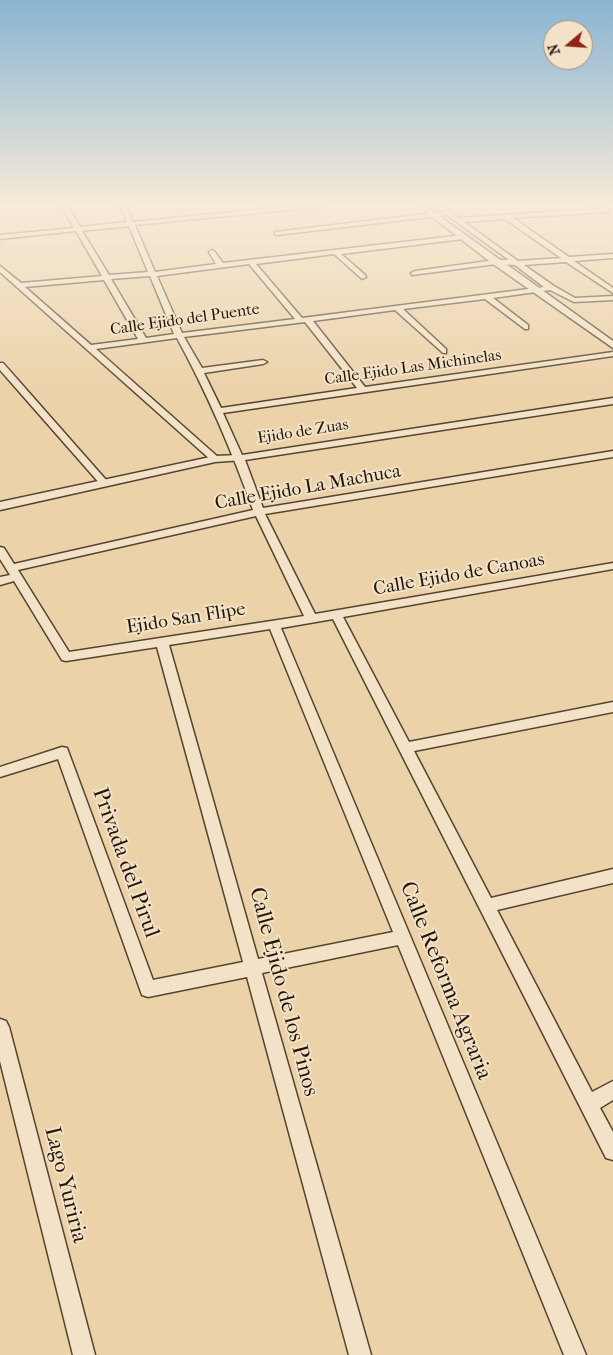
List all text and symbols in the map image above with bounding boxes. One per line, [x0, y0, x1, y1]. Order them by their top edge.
north arrow [543, 20, 593, 70]
text: N [544, 42, 564, 57]
street label: Calle Ejido del Puente [109, 300, 261, 340]
street label: Calle Ejido Las Michinelas [323, 346, 503, 390]
street label: Ejido de Zuas [256, 415, 350, 449]
street label: Calle Ejido La Machuca [213, 460, 403, 516]
street label: Calle Ejido de Canoas [372, 549, 546, 601]
street label: Ejido San Flipe [125, 598, 247, 640]
street label: Privada del Pirul [86, 784, 164, 942]
street label: Calle Reforma Agraria [393, 878, 497, 1084]
street label: Calle Ejido de los Pinos [242, 885, 324, 1099]
street label: Lago Yuriria [38, 1124, 92, 1246]

